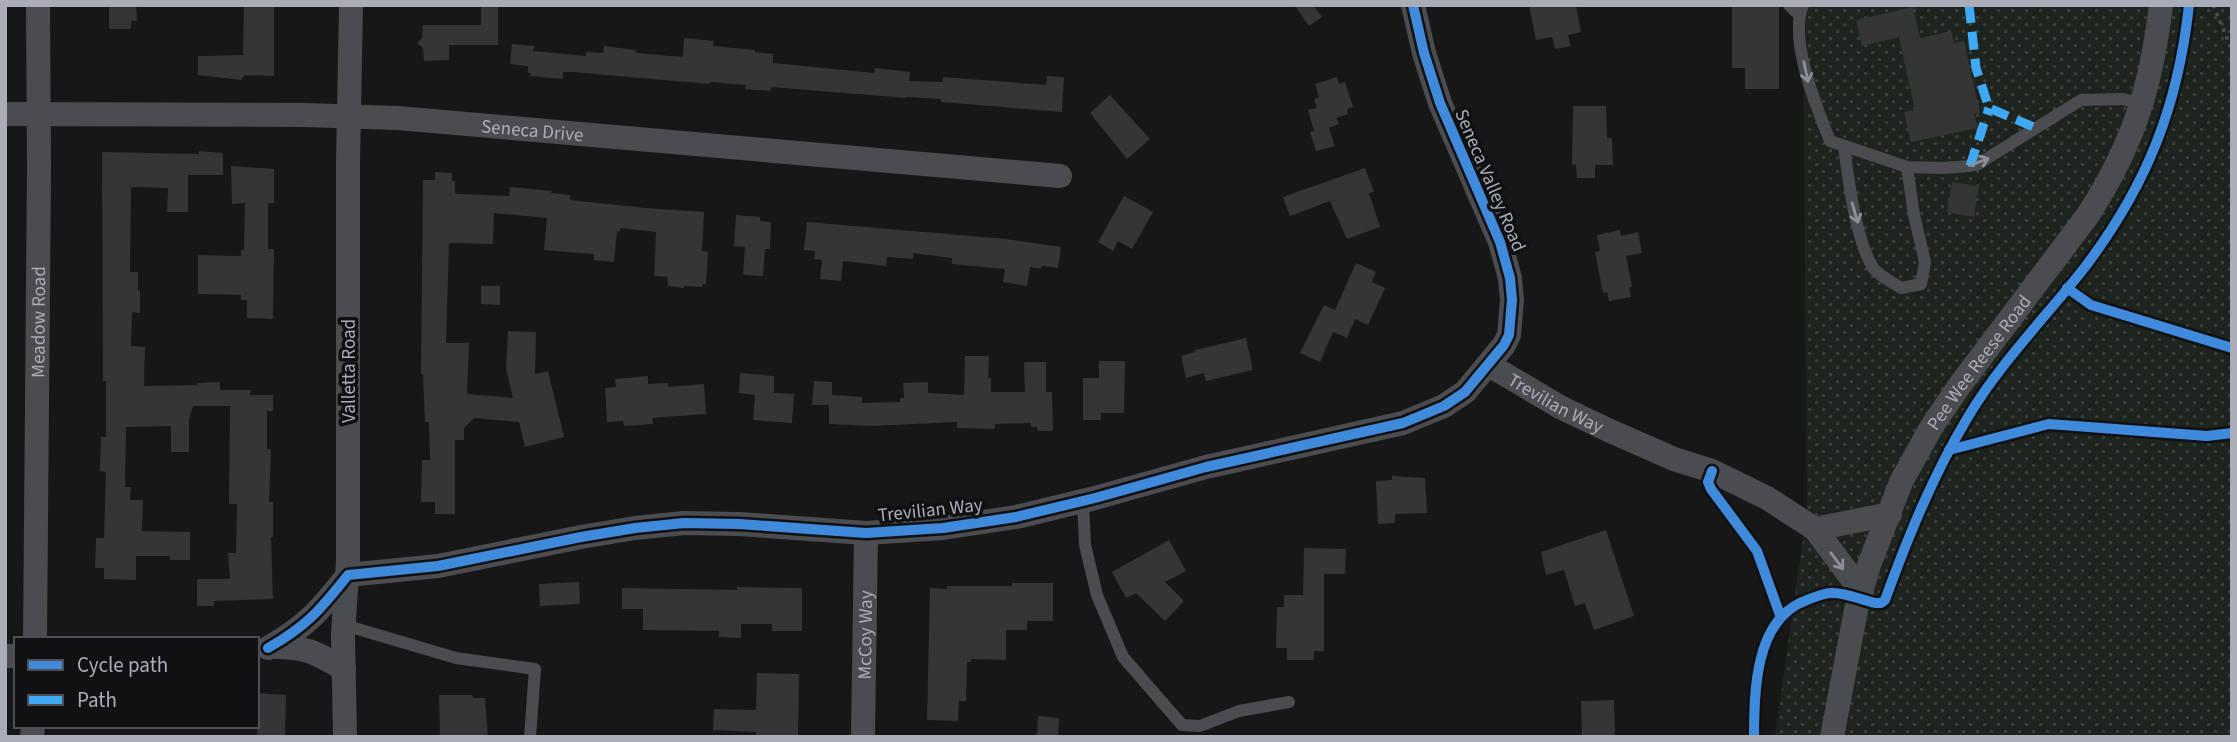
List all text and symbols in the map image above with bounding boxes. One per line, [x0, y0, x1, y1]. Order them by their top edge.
one-way arrow [1799, 60, 1813, 83]
street label: Seneca Valley Road [1447, 105, 1532, 256]
street label: Seneca Drive [480, 113, 585, 149]
one-way arrow [1967, 155, 1989, 167]
one-way arrow [1850, 202, 1863, 224]
street label: Meadow Road [25, 266, 53, 378]
street label: Pee Wee Reese Road [1921, 290, 2038, 436]
street label: Valletta Road [336, 319, 363, 423]
street label: Trevilian Way [1502, 367, 1608, 441]
street label: Trevilian Way [876, 492, 984, 529]
one-way arrow [1830, 551, 1845, 570]
street label: McCoy Way [852, 590, 880, 680]
legend [14, 637, 259, 728]
text: Cycle path [77, 650, 168, 680]
text: Path [77, 685, 117, 715]

